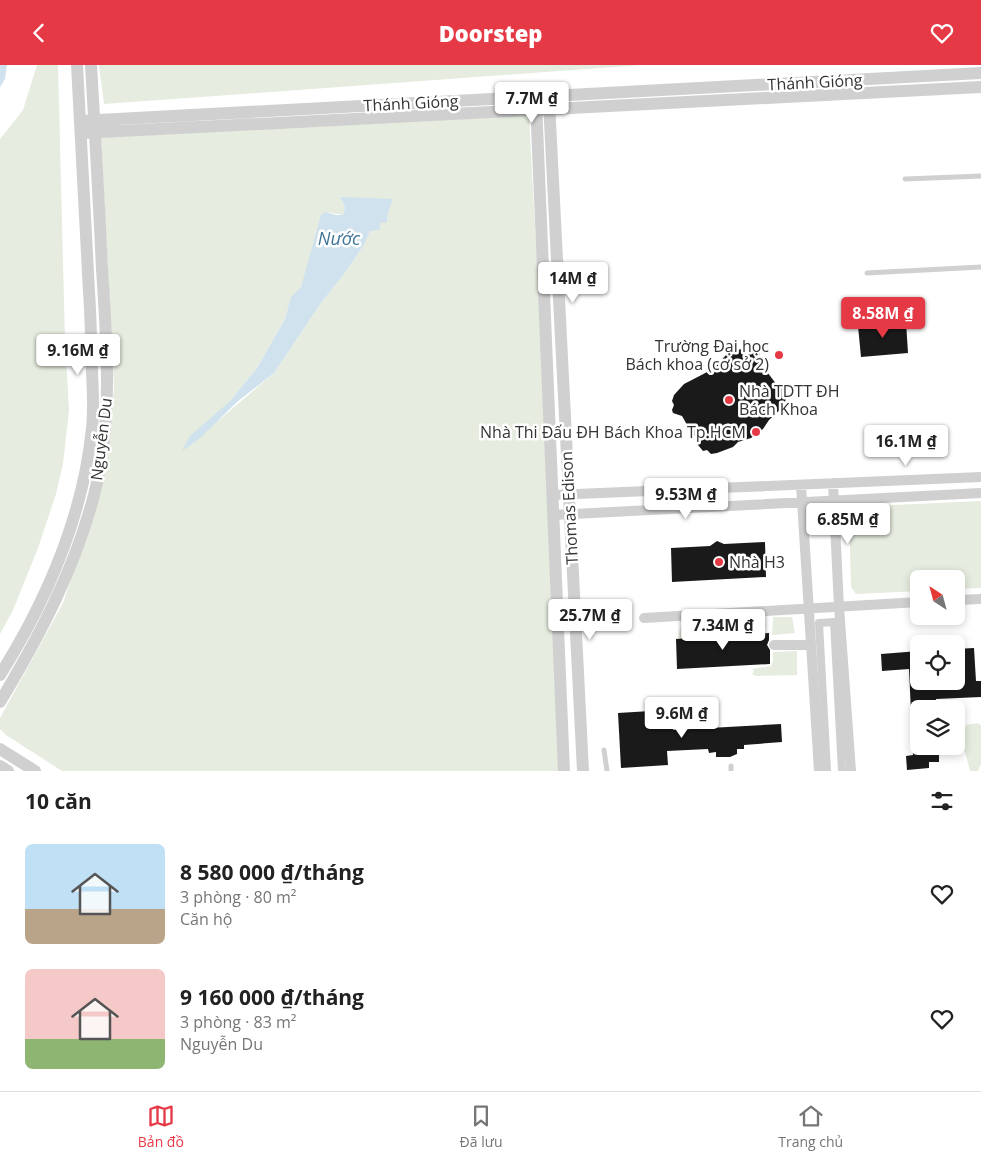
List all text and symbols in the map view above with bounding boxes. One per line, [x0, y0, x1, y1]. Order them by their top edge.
text: Doorstep [439, 18, 542, 48]
icon: back [25, 19, 53, 47]
icon: heart [928, 19, 956, 47]
street label: Thánh Gióng [767, 69, 863, 95]
pin: 7.7M ₫ [491, 82, 573, 124]
text: 7.7M ₫ [506, 87, 558, 109]
street label: Thánh Gióng [363, 90, 459, 116]
water label: Nước [318, 226, 361, 250]
pin: 14M ₫ [538, 261, 608, 304]
text: 14M ₫ [549, 267, 597, 289]
pin: 8.58M ₫ [837, 297, 929, 339]
text: 8.58M ₫ [852, 302, 914, 324]
pin: 9.16M ₫ [32, 333, 124, 376]
place label: Trường Đại học Bách khoa (cơ sở 2) [626, 335, 769, 375]
text: 9.16M ₫ [47, 339, 109, 361]
marker: Trường Đại học Bách khoa (cơ sở 2) [773, 349, 785, 361]
place label: Nhà TDTT ĐH Bách Khoa [739, 380, 840, 420]
marker: Nhà TDTT ĐH Bách Khoa [723, 394, 735, 406]
street label: Nguyễn Du [85, 396, 117, 482]
place label: Nhà Thi Đấu ĐH Bách Khoa Tp.HCM [480, 421, 746, 443]
pin: 16.1M ₫ [860, 425, 952, 467]
marker: Nhà Thi Đấu ĐH Bách Khoa Tp.HCM [750, 426, 762, 438]
text: 16.1M ₫ [875, 430, 937, 452]
street label: Thomas Edison [555, 451, 583, 565]
pin: 9.53M ₫ [640, 477, 732, 520]
text: 9.53M ₫ [655, 483, 717, 505]
pin: 6.85M ₫ [802, 503, 894, 545]
text: 6.85M ₫ [817, 508, 879, 530]
place label: Nhà H3 [729, 551, 785, 573]
marker: Nhà H3 [713, 556, 725, 568]
north arrow [910, 570, 965, 625]
map controls [910, 570, 965, 755]
pin: 25.7M ₫ [544, 599, 636, 641]
text: 25.7M ₫ [559, 604, 621, 626]
pin: 7.34M ₫ [677, 609, 769, 651]
text: 7.34M ₫ [692, 614, 754, 636]
button: locate [910, 635, 965, 690]
pin: 9.6M ₫ [641, 697, 723, 739]
button: layers [910, 700, 965, 755]
text: 9.6M ₫ [656, 702, 708, 724]
text: 10 căn [25, 787, 92, 815]
icon: filters [928, 787, 956, 815]
text: 8 580 000 ₫/tháng [180, 858, 364, 886]
icon: home [65, 864, 125, 924]
icon: heart [928, 880, 956, 908]
text: 3 phòng · 80 m² [180, 886, 296, 908]
text: Căn hộ [180, 908, 232, 930]
text: 9 160 000 ₫/tháng [180, 983, 364, 1011]
icon: home [65, 989, 125, 1049]
icon: heart [928, 1005, 956, 1033]
text: 3 phòng · 83 m² [180, 1011, 296, 1033]
text: Nguyễn Du [180, 1033, 263, 1055]
tab: Bản đồ [138, 1102, 184, 1151]
tab: Đã lưu [460, 1102, 503, 1151]
tab: Trang chủ [778, 1102, 843, 1151]

